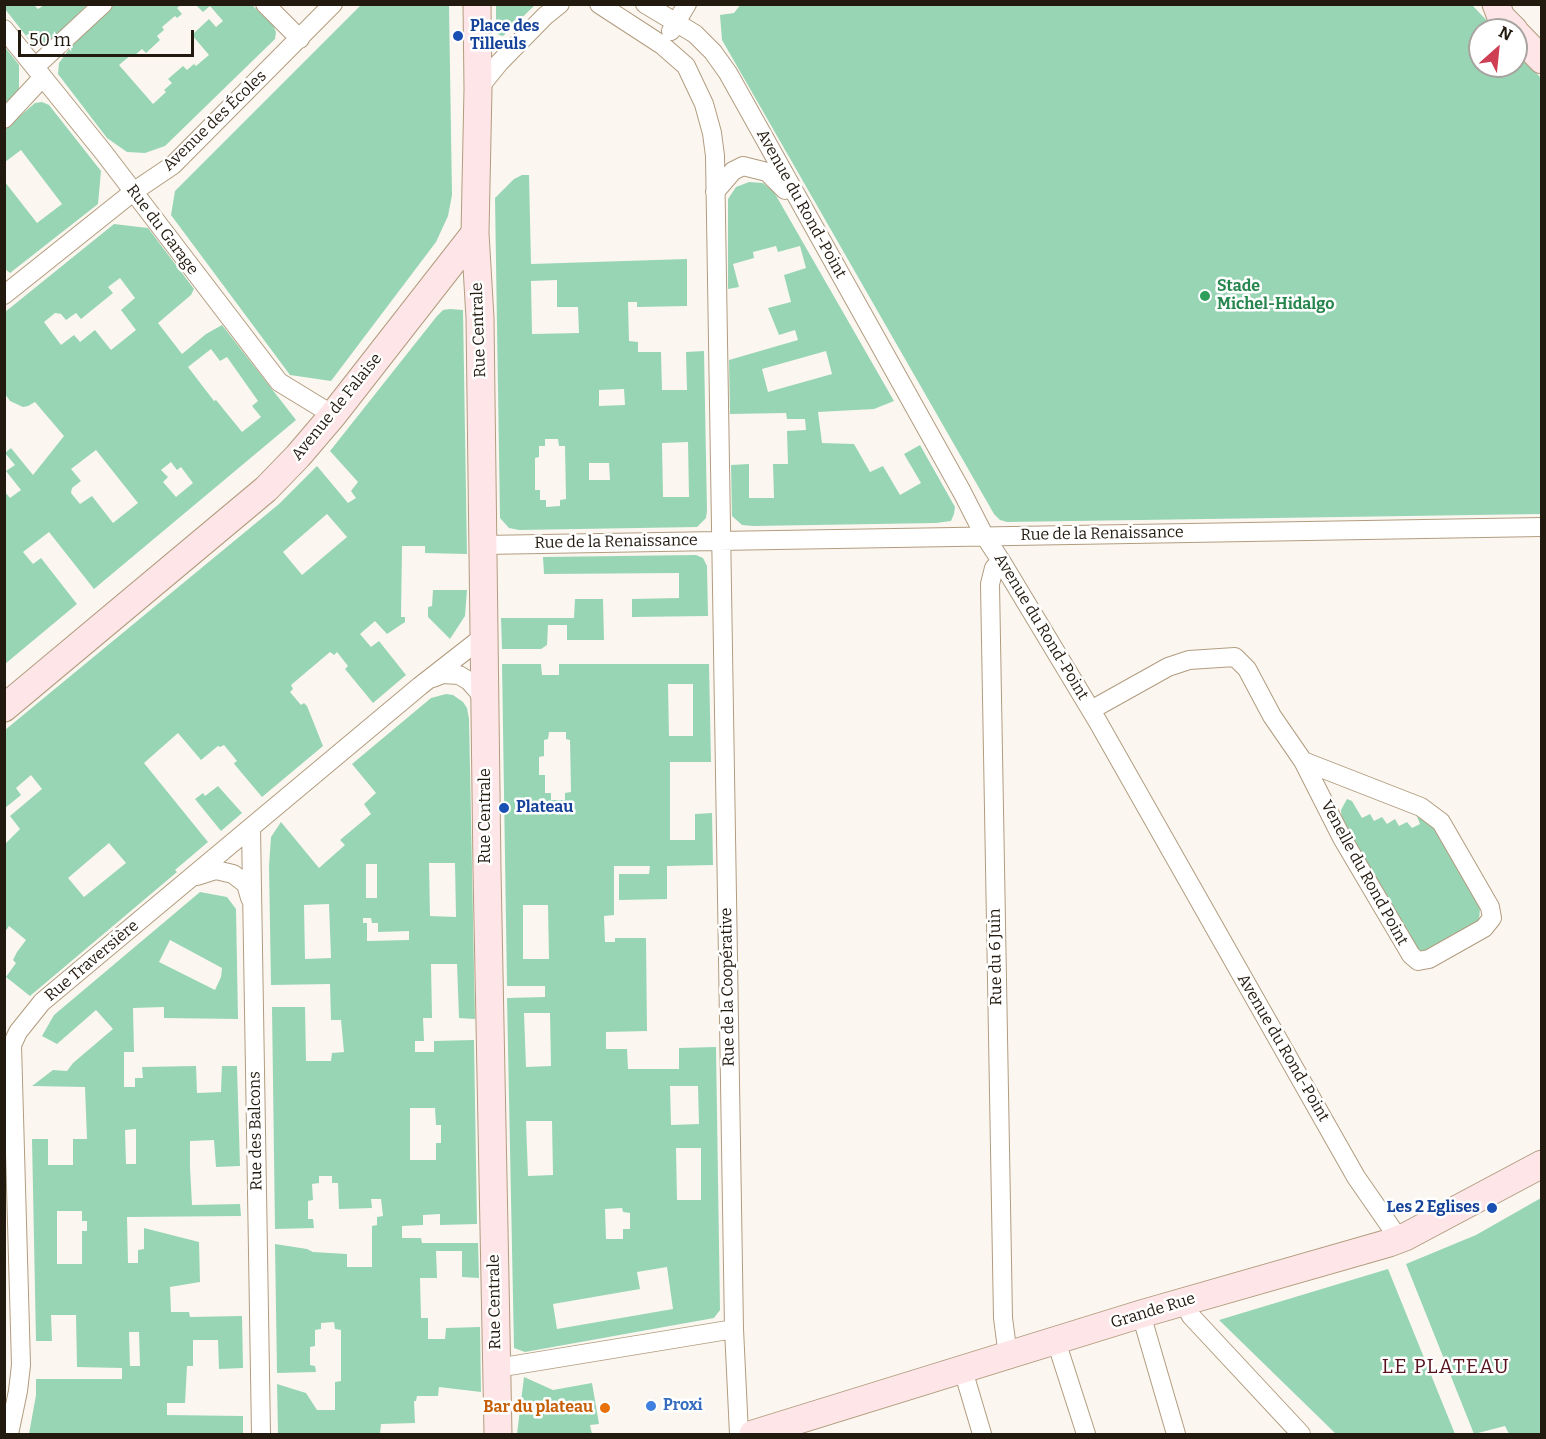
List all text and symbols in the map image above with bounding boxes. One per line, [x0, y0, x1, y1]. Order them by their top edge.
place label: Place des Tilleuls [470, 17, 539, 55]
scale bar [21, 18, 196, 56]
north arrow [1468, 18, 1528, 78]
text: N [1496, 22, 1515, 45]
text: 50 m [29, 29, 71, 51]
marker: Place des Tilleuls [451, 29, 465, 43]
street label: Avenue des Écoles [159, 67, 271, 175]
street label: Avenue du Rond-Point [752, 126, 850, 282]
street label: Rue du Garage [122, 181, 202, 279]
place label: Stade Michel-Hidalgo [1217, 277, 1334, 315]
street label: Rue Centrale [468, 282, 490, 378]
marker: Stade Michel-Hidalgo [1198, 289, 1212, 303]
street label: Avenue de Falaise [288, 349, 386, 465]
street label: Rue de la Renaissance [1020, 523, 1184, 545]
street label: Rue de la Renaissance [534, 531, 698, 553]
street label: Avenue du Rond-Point [990, 550, 1092, 704]
street label: Rue Centrale [476, 768, 496, 864]
street label: Venelle du Rond Point [1316, 797, 1412, 949]
place label: Plateau [516, 798, 573, 818]
marker: Plateau [497, 801, 511, 815]
street label: Rue de la Coopérative [717, 907, 739, 1067]
street label: Rue du 6 Juin [986, 908, 1006, 1006]
street label: Rue Traversière [41, 916, 143, 1006]
street label: Avenue du Rond-Point [1233, 971, 1333, 1125]
street label: Rue des Balcons [245, 1071, 267, 1191]
place label: Les 2 Eglises [1387, 1198, 1480, 1218]
marker: Les 2 Eglises [1485, 1201, 1499, 1215]
street label: Rue Centrale [485, 1254, 505, 1350]
street label: Grande Rue [1108, 1289, 1198, 1333]
district label: LE PLATEAU [1382, 1355, 1510, 1379]
place label: Proxi [663, 1396, 703, 1416]
place label: Bar du plateau [483, 1398, 593, 1418]
marker: Proxi [644, 1399, 658, 1413]
marker: Bar du plateau [598, 1401, 612, 1415]

